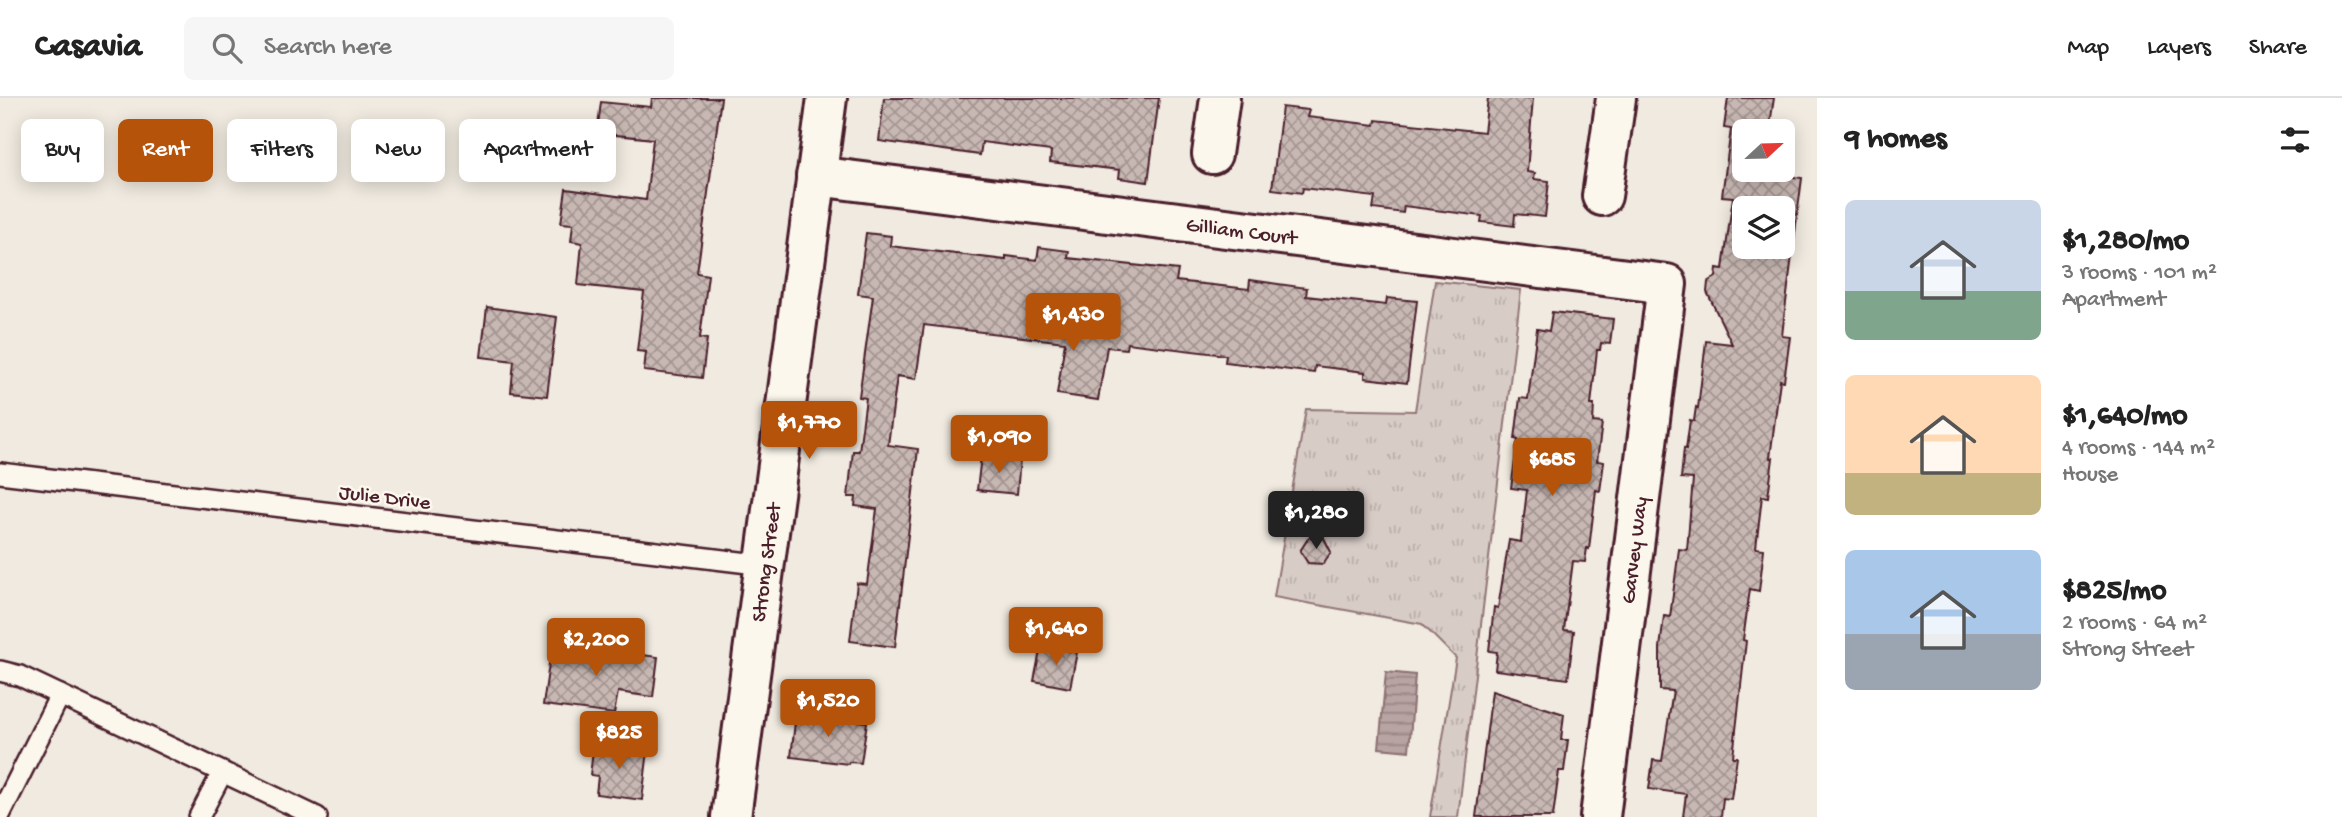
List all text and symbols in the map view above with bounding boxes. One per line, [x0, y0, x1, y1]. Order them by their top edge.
search box [184, 17, 674, 80]
text: Casavia [35, 29, 142, 67]
icon: search [208, 29, 246, 67]
text: Search here [264, 33, 392, 64]
text: Map [2067, 34, 2109, 63]
text: Layers [2147, 34, 2211, 63]
text: Share [2249, 34, 2307, 63]
chip: Buy [21, 119, 104, 182]
chip: Rent [118, 119, 213, 182]
chip: Filters [227, 119, 337, 182]
chip: New [351, 119, 445, 182]
chip: Apartment [459, 119, 616, 182]
north arrow [1732, 119, 1796, 182]
map controls [1732, 119, 1795, 259]
icon: filters [2276, 121, 2314, 159]
text: 9 homes [1845, 123, 1947, 158]
button: layers [1732, 196, 1795, 259]
street label: Gilliam Court [1184, 214, 1300, 253]
text: $1,280/mo [2062, 225, 2189, 260]
icon: home [1901, 228, 1985, 312]
text: 3 rooms · 101 m² [2062, 260, 2217, 287]
text: Apartment [2062, 287, 2166, 314]
pin: $1,430 [1016, 294, 1130, 353]
text: $1,430 [1042, 302, 1104, 329]
text: $1,640/mo [2062, 400, 2188, 435]
pin: $1,770 [752, 402, 866, 461]
icon: home [1901, 403, 1985, 487]
text: $1,770 [777, 410, 841, 437]
pin: $1,090 [942, 416, 1056, 475]
text: $1,090 [967, 424, 1031, 451]
text: 4 rooms · 144 m² [2062, 435, 2215, 462]
pin: $685 [1511, 438, 1593, 498]
text: $685 [1529, 447, 1575, 474]
text: House [2062, 462, 2118, 489]
street label: Julie Drive [338, 481, 433, 518]
pin: $1,280 [1259, 491, 1373, 551]
street label: Garvey Way [1618, 495, 1655, 605]
street label: Strong Street [748, 499, 789, 624]
text: $1,280 [1284, 500, 1348, 527]
text: $825/mo [2062, 575, 2166, 610]
icon: home [1901, 578, 1985, 662]
pin: $1,640 [999, 608, 1113, 667]
text: 2 rooms · 64 m² [2062, 610, 2207, 637]
text: $1,640 [1025, 616, 1087, 643]
pin: $2,200 [539, 618, 653, 678]
text: $2,200 [563, 627, 629, 654]
text: Strong Street [2062, 637, 2193, 664]
pin: $1,520 [771, 680, 885, 739]
text: $1,520 [796, 688, 860, 715]
pin: $825 [578, 712, 660, 771]
text: $825 [596, 720, 642, 747]

